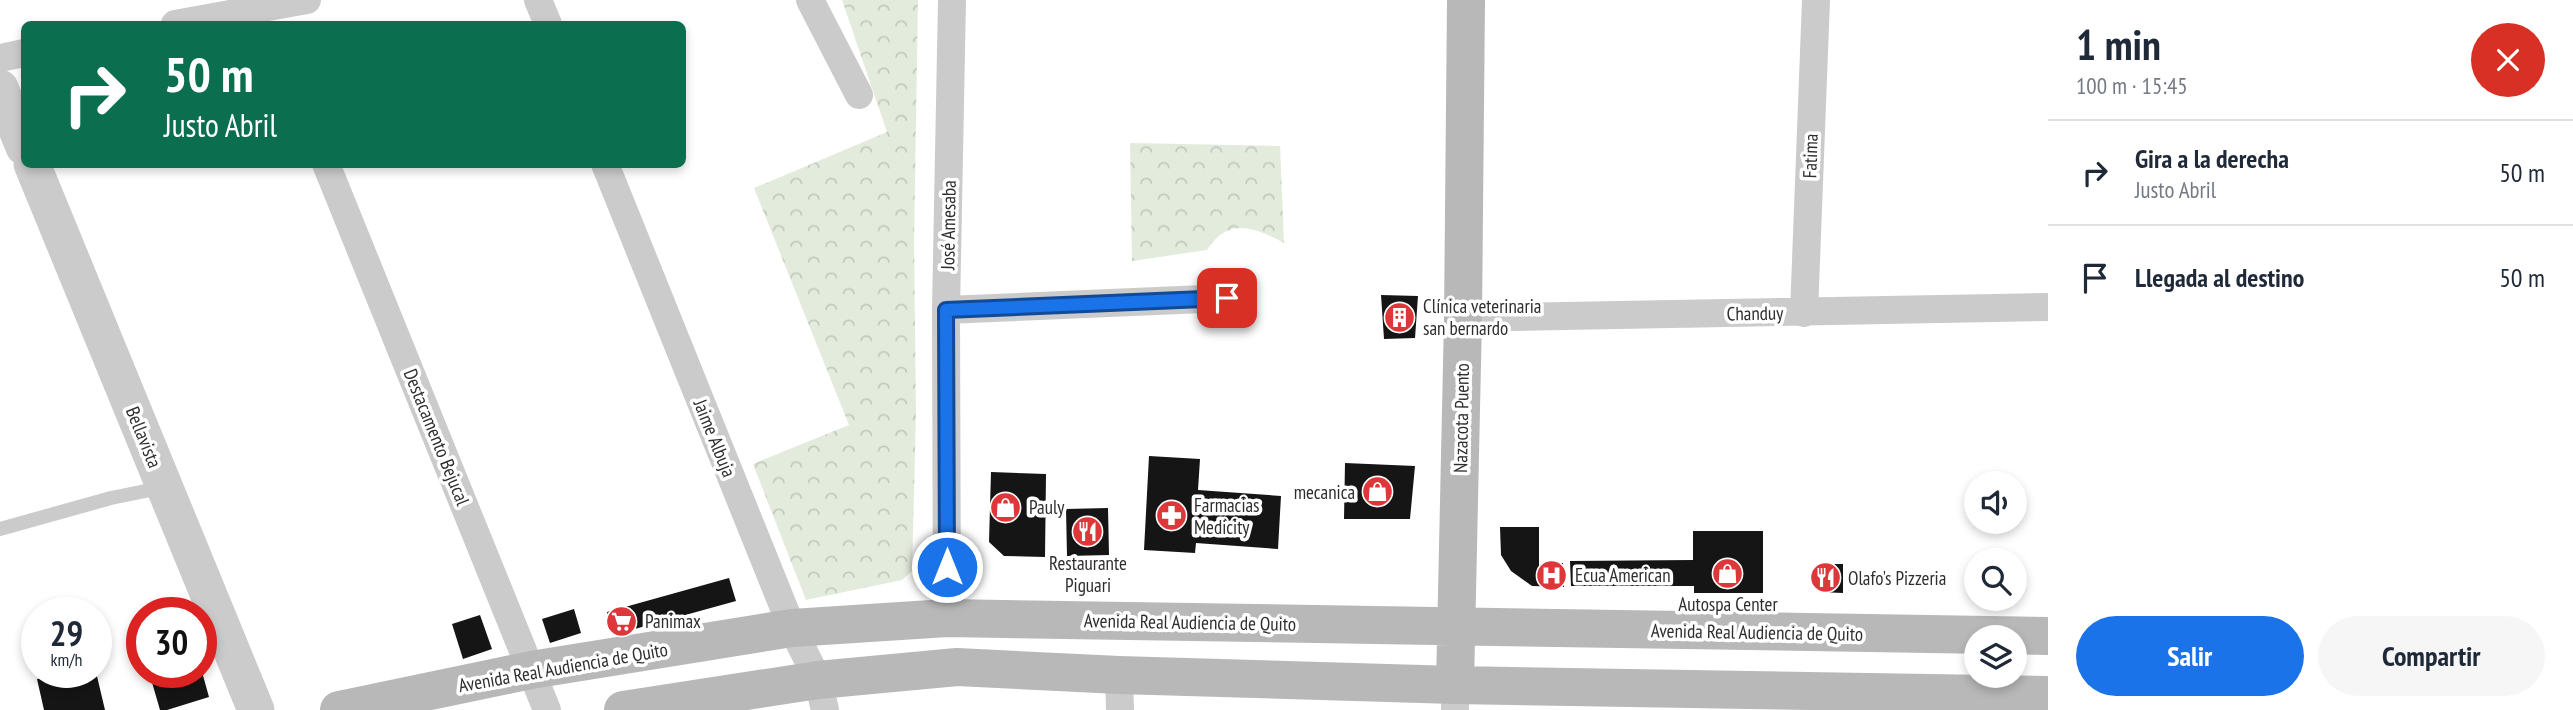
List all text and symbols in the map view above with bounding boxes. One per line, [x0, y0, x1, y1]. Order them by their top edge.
text: 1 min [2076, 17, 2161, 72]
button: close [2471, 23, 2545, 97]
text: 50 m [164, 42, 253, 106]
icon: right [49, 49, 140, 140]
text: 100 m · 15:45 [2076, 71, 2188, 100]
text: Justo Abril [164, 104, 277, 146]
street label: Fatima [1797, 133, 1823, 179]
text: Gira a la derecha [2135, 142, 2289, 175]
icon: right [2076, 154, 2114, 192]
text: 50 m [2499, 156, 2545, 189]
text: Justo Abril [2135, 175, 2216, 204]
street label: José Amesaba [935, 180, 961, 271]
icon: arrive [2076, 259, 2114, 297]
text: Llegada al destino [2135, 261, 2304, 294]
text: 50 m [2499, 261, 2545, 294]
pin [1197, 268, 1257, 328]
icon: arrive [1208, 279, 1246, 317]
place label: Clínica veterinaria san bernardo [1423, 294, 1541, 340]
building icon: Clínica veterinaria san bernardo [1383, 300, 1417, 334]
street label: Chanduy [1726, 300, 1784, 325]
street label: Nazacota Puento [1448, 363, 1474, 473]
street label: Destacamento Bejucal [399, 365, 476, 509]
street label: Jaime Albuja [688, 395, 741, 480]
street label: Bellavista [121, 403, 167, 471]
map controls [1964, 471, 2027, 688]
button: sound [1964, 471, 2027, 534]
shop icon: mecanica [1361, 475, 1395, 509]
place label: mecanica [1294, 480, 1355, 504]
shop icon: Pauly [989, 490, 1023, 524]
place label: Farmacias Medicity [1194, 493, 1260, 539]
place label: Pauly [1029, 495, 1065, 519]
pharmacy icon: Farmacias Medicity [1154, 499, 1188, 533]
restaurant icon: Restaurante Piguari [1071, 515, 1105, 549]
position arrow [910, 530, 984, 604]
button: search [1964, 548, 2027, 611]
place label: Restaurante Piguari [1049, 551, 1127, 597]
shop icon: Autospa Center [1711, 556, 1745, 590]
hospital icon: Ecua American [1535, 558, 1569, 592]
restaurant icon: Olafo's Pizzeria [1808, 561, 1842, 595]
place label: Ecua American [1575, 563, 1671, 587]
place label: Olafo's Pizzeria [1848, 566, 1946, 590]
place label: Autospa Center [1678, 592, 1778, 616]
speed limit sign: 30 [126, 597, 217, 688]
supermarket icon: Panimax [605, 604, 639, 638]
street label: Avenida Real Audiencia de Quito [1084, 608, 1296, 636]
place label: Panimax [645, 609, 701, 633]
text: 29 [50, 610, 83, 656]
button: Salir [2076, 616, 2304, 696]
button: Compartir [2318, 616, 2545, 696]
street label: Avenida Real Audiencia de Quito [1651, 618, 1863, 646]
button: layers [1964, 625, 2027, 688]
street label: Avenida Real Audiencia de Quito [456, 637, 670, 697]
text: km/h [51, 648, 82, 671]

